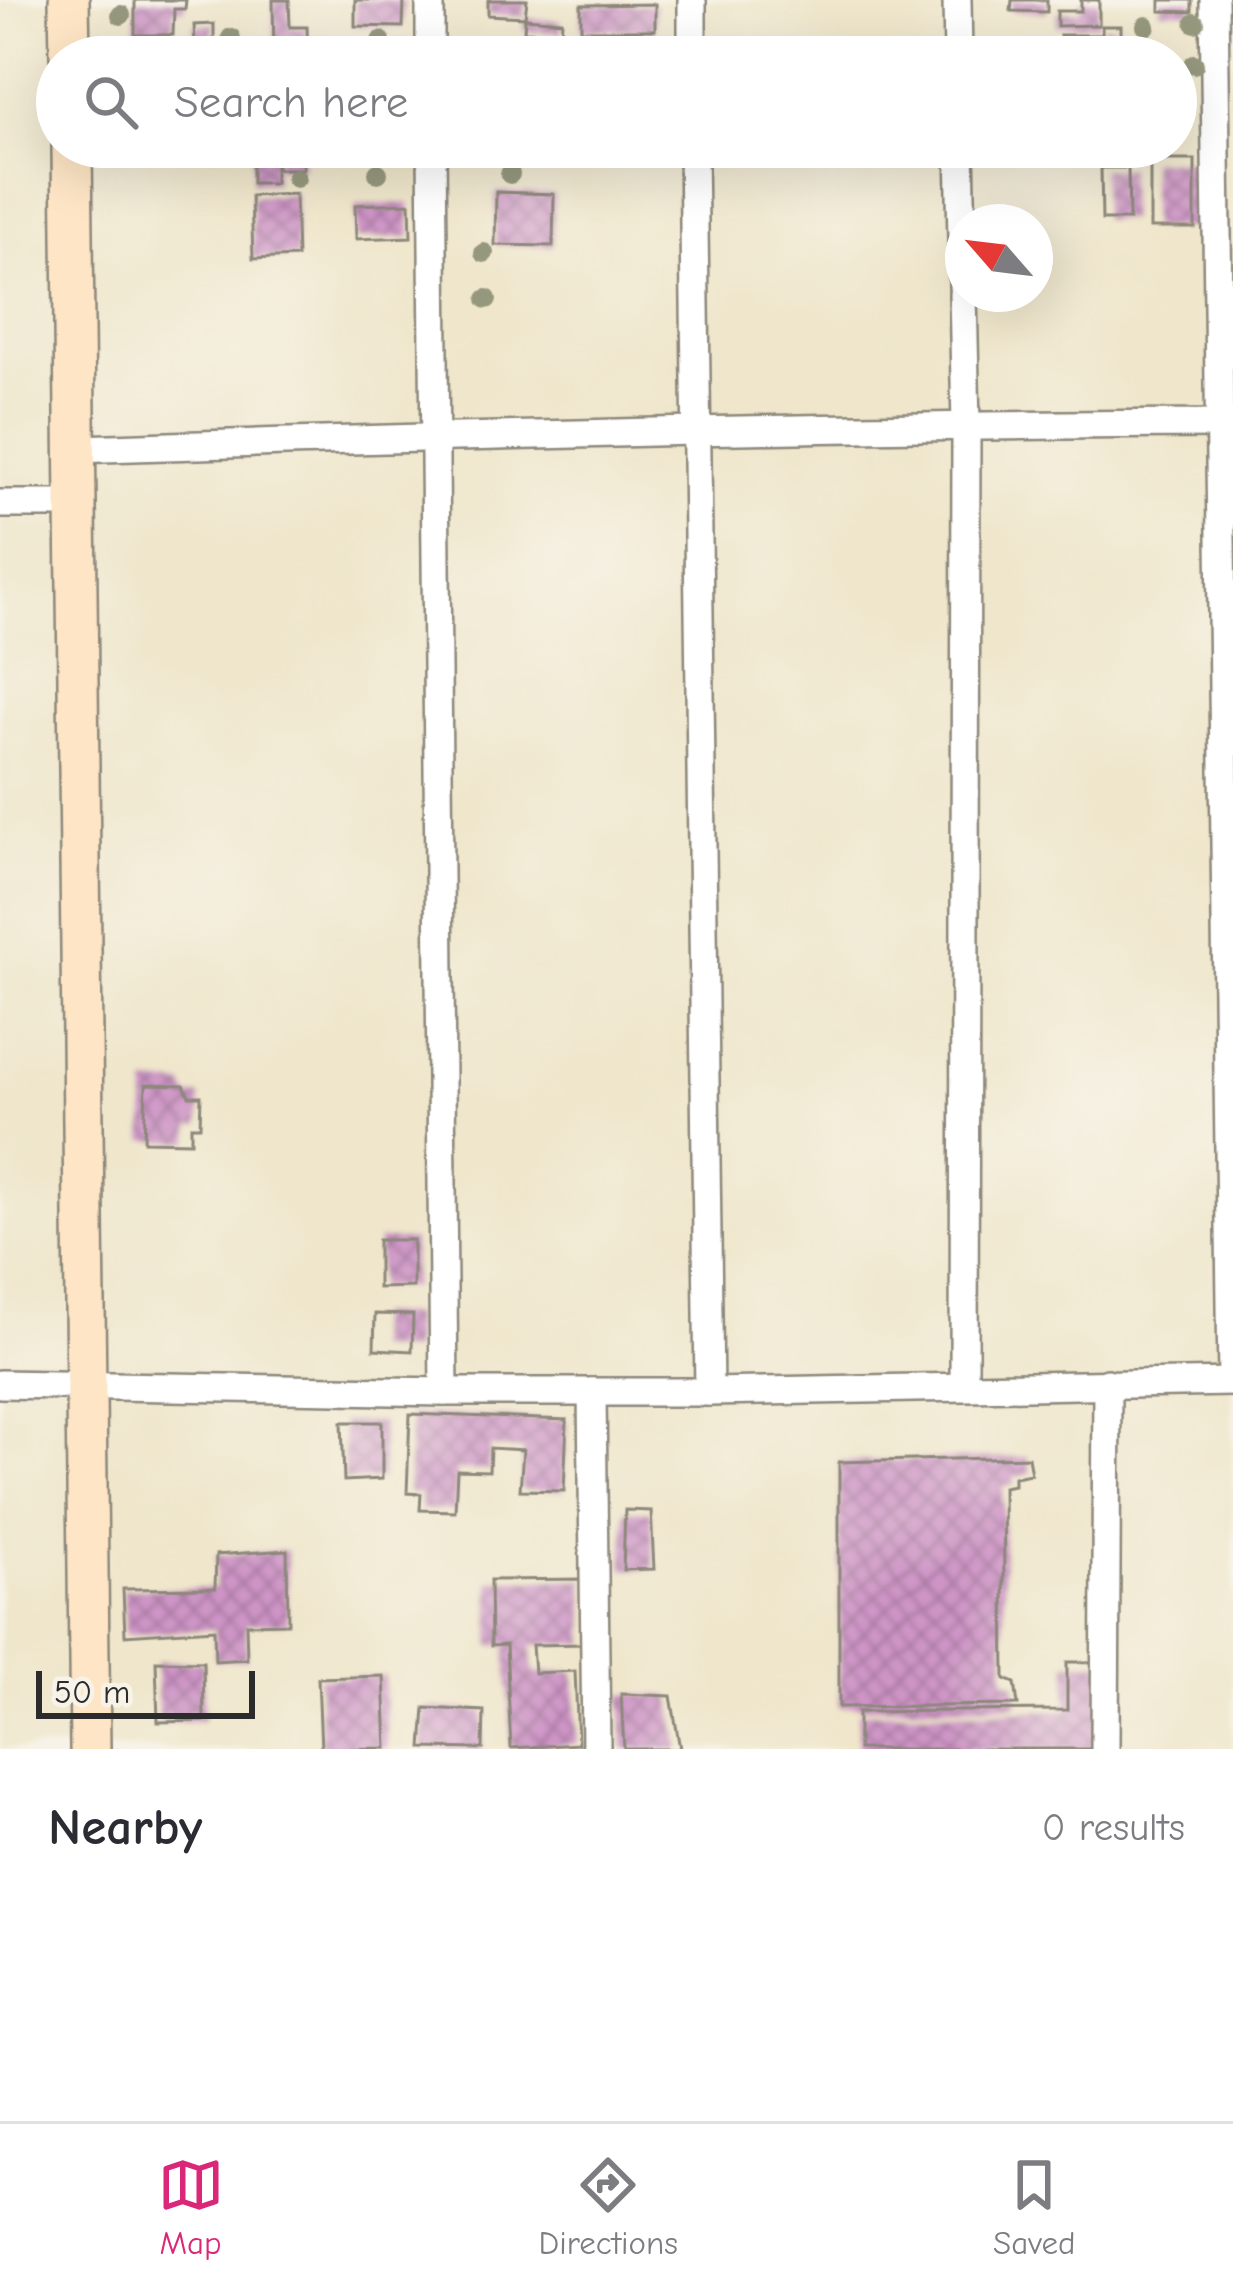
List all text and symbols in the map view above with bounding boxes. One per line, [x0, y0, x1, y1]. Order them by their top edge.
search box [36, 36, 1197, 168]
icon: search [78, 69, 144, 135]
text: Search here [174, 76, 408, 128]
north arrow [945, 204, 1053, 312]
scale bar [36, 1665, 255, 1718]
text: 50 m [54, 1673, 130, 1711]
text: Nearby [48, 1798, 202, 1857]
text: 0 results [1042, 1805, 1185, 1850]
tab: Map [158, 2152, 224, 2262]
tab: Directions [539, 2152, 678, 2262]
tab: Saved [993, 2152, 1075, 2262]

